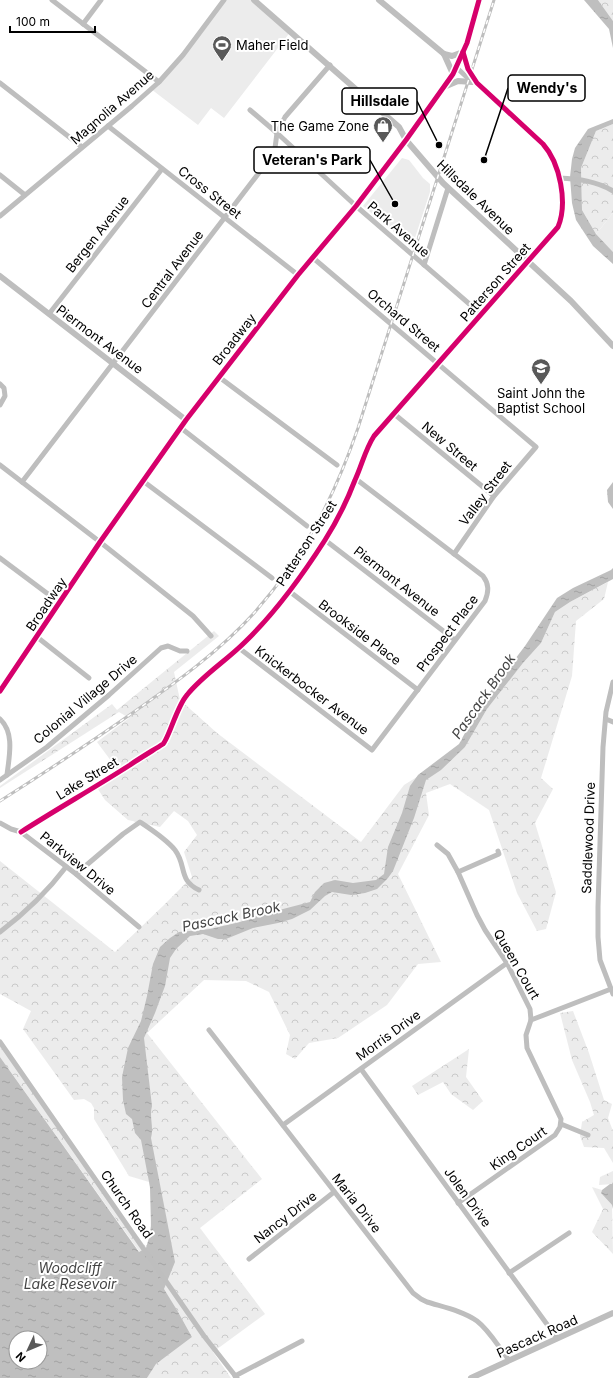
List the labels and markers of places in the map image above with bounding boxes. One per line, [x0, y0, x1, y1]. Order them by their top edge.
sports icon: Maher Field [211, 34, 233, 62]
place label: Maher Field [236, 37, 308, 53]
callout: Wendy's [508, 75, 585, 101]
callout: Hillsdale [342, 88, 417, 114]
shop icon: The Game Zone [372, 115, 394, 143]
place label: The Game Zone [271, 118, 369, 134]
callout: Veteran's Park [254, 147, 370, 173]
school or university icon: Saint John the Baptist School [530, 357, 552, 385]
place label: Saint John the Baptist School [497, 385, 585, 416]

